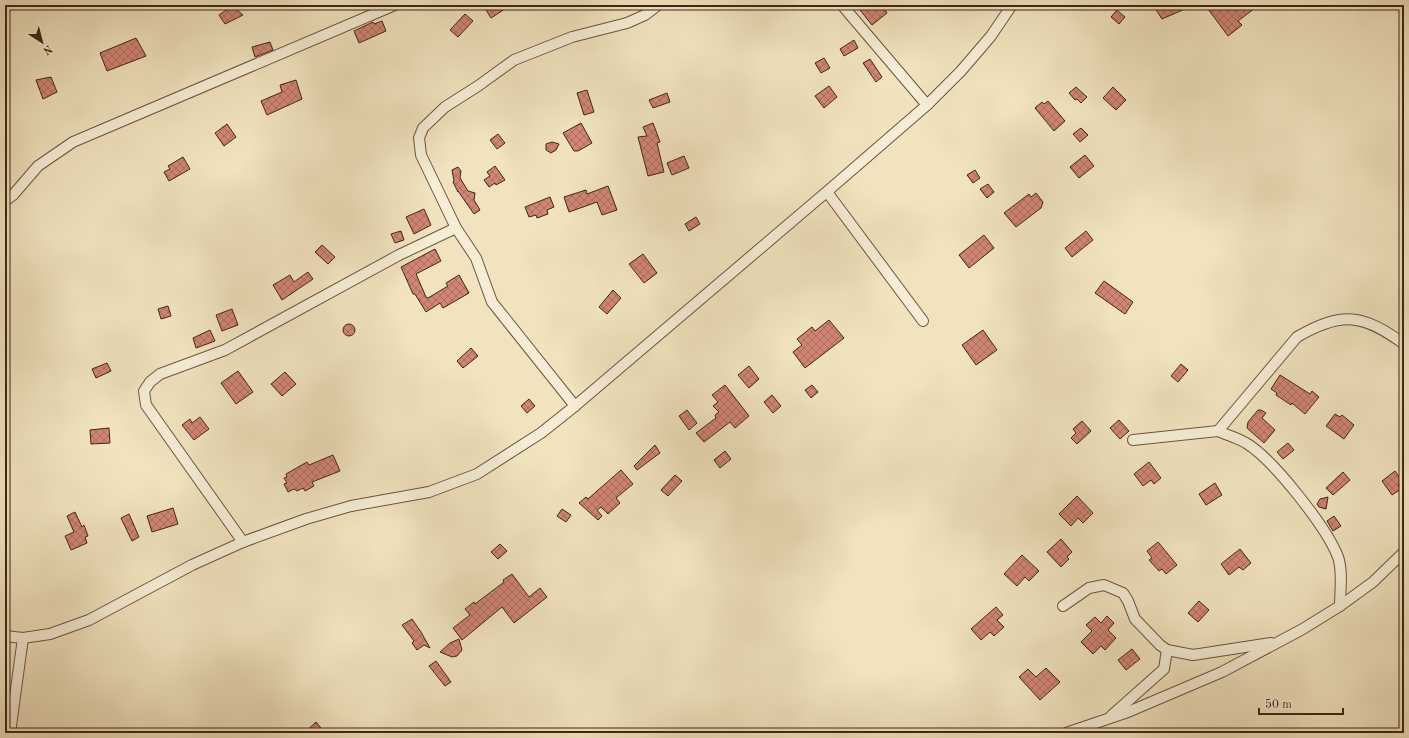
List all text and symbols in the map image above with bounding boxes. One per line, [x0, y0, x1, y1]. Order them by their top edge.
north arrow [22, 22, 62, 62]
text: N [40, 42, 54, 56]
scale bar [1259, 690, 1343, 716]
text: 50 m [1265, 698, 1292, 711]

